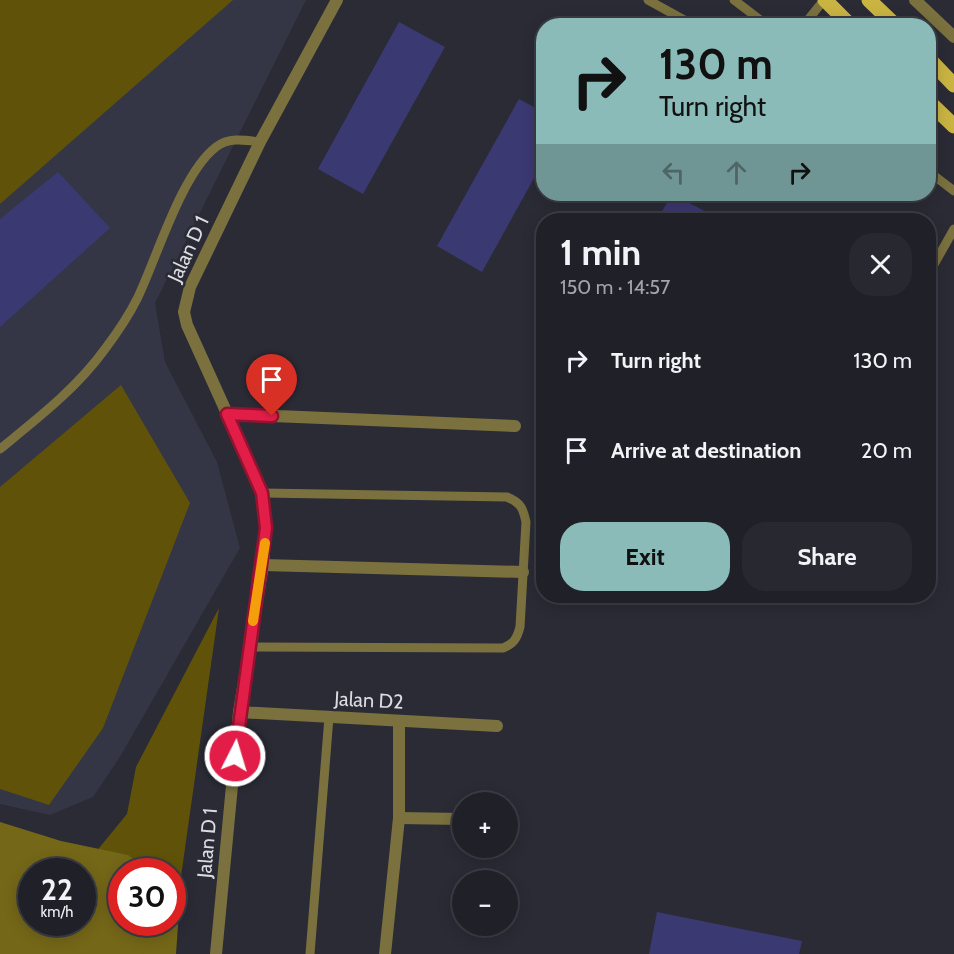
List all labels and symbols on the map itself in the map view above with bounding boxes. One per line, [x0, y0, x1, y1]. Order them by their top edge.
street label: Jalan D 1 [162, 212, 214, 287]
pin [246, 354, 297, 416]
street label: Jalan D2 [333, 686, 404, 714]
position arrow [203, 724, 267, 788]
street label: Jalan D 1 [192, 807, 222, 880]
speed limit sign: 30 [108, 858, 186, 936]

